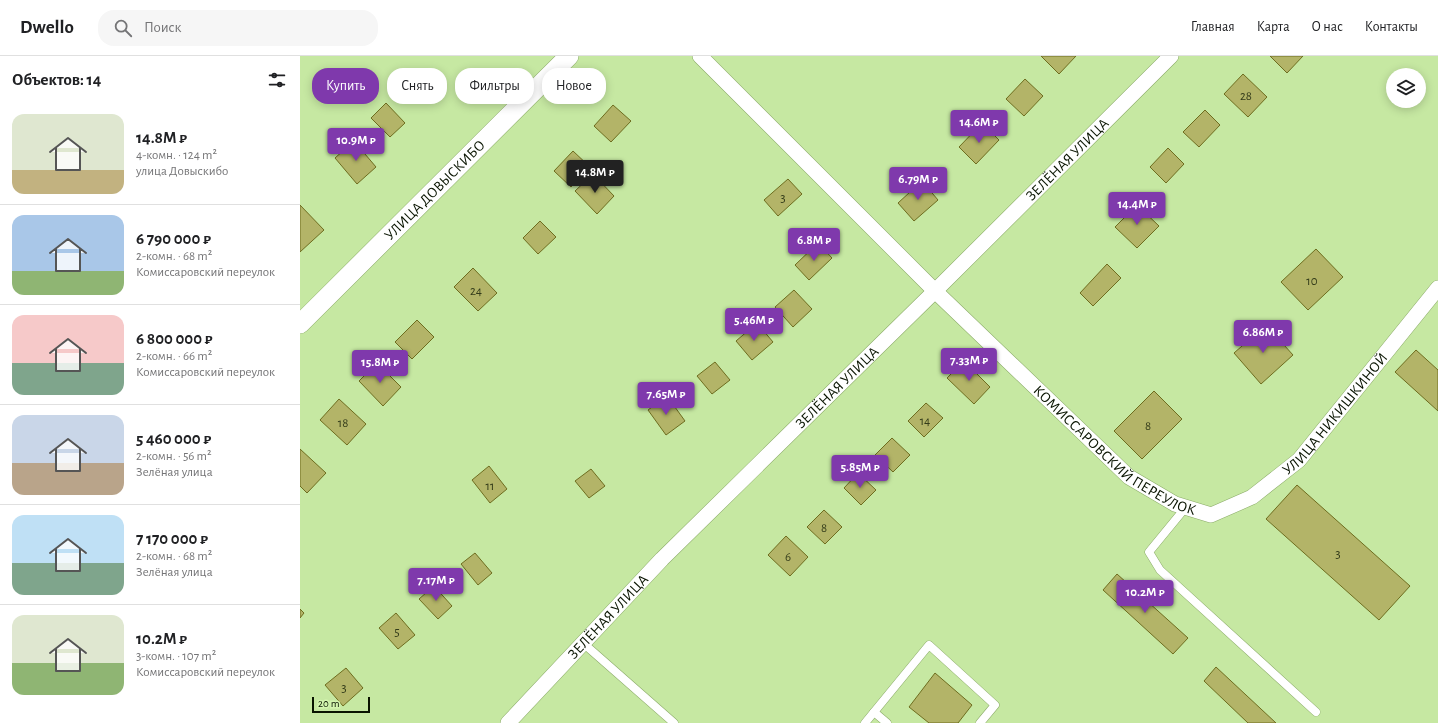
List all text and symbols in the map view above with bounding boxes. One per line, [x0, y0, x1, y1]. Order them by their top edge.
search box [98, 10, 378, 46]
icon: search [112, 17, 134, 39]
text: Dwello [20, 18, 74, 37]
text: Поиск [144, 20, 181, 35]
text: Главная [1191, 20, 1235, 34]
text: Карта [1257, 20, 1290, 34]
text: О нас [1312, 20, 1343, 34]
text: Контакты [1365, 20, 1418, 34]
chip: Купить [312, 68, 379, 104]
chip: Снять [387, 68, 447, 104]
chip: Фильтры [455, 68, 534, 104]
chip: Новое [542, 68, 606, 104]
map controls [1386, 68, 1426, 108]
button: layers [1386, 68, 1426, 108]
icon: filters [266, 69, 288, 91]
text: Объектов: 14 [12, 71, 101, 88]
house number: 28 [1240, 90, 1252, 103]
pin: 14.6M ₽ [942, 110, 1016, 144]
text: 14.6M ₽ [960, 116, 998, 129]
street label: ЗЕЛЁНАЯ УЛИЦА [1023, 116, 1112, 204]
pin: 10.9M ₽ [319, 128, 393, 162]
text: 14.8M ₽ [136, 129, 187, 146]
icon: home [44, 130, 92, 178]
text: 10.9M ₽ [336, 134, 376, 147]
street label: УЛИЦА ДОВЫСКИБО [382, 137, 488, 243]
text: 4-комн. · 124 m² [136, 149, 217, 162]
pin: 14.8M ₽ [558, 160, 632, 194]
text: улица Довыскибо [136, 165, 228, 178]
text: 14.8M ₽ [575, 166, 615, 179]
pin: 6.79M ₽ [881, 167, 955, 201]
text: 6.79M ₽ [898, 173, 938, 186]
house number: 3 [780, 192, 786, 205]
pin: 14.4M ₽ [1100, 192, 1174, 226]
text: 14.4M ₽ [1117, 198, 1157, 211]
pin: 6.8M ₽ [781, 228, 847, 262]
text: 6 790 000 ₽ [136, 230, 211, 247]
icon: home [44, 231, 92, 279]
text: 6.8M ₽ [797, 234, 831, 247]
text: 2-комн. · 68 m² [136, 250, 212, 263]
text: Комиссаровский переулок [136, 266, 275, 279]
house number: 10 [1306, 275, 1318, 288]
house number: 24 [470, 285, 482, 298]
pin: 5.46M ₽ [717, 308, 791, 342]
text: 5.46M ₽ [734, 314, 774, 327]
pin: 6.86M ₽ [1226, 320, 1300, 354]
text: 6.86M ₽ [1243, 326, 1283, 339]
text: 6 800 000 ₽ [136, 330, 213, 347]
icon: home [44, 331, 92, 379]
street label: ЗЕЛЁНАЯ УЛИЦА [793, 344, 882, 431]
pin: 7.33M ₽ [932, 348, 1006, 382]
text: 2-комн. · 66 m² [136, 350, 212, 363]
pin: 15.8M ₽ [343, 350, 417, 384]
street label: УЛИЦА НИКИШКИНОЙ [1280, 350, 1390, 478]
text: 7.33M ₽ [950, 354, 988, 367]
text: 15.8M ₽ [361, 356, 399, 369]
text: Комиссаровский переулок [136, 366, 275, 379]
pin: 7.65M ₽ [629, 382, 703, 416]
street label: КОМИССАРОВСКИЙ ПЕРЕУЛОК [1030, 383, 1198, 518]
text: 7.65M ₽ [647, 388, 685, 401]
house number: 14 [920, 415, 930, 428]
house number: 18 [338, 417, 348, 430]
house number: 8 [1145, 420, 1151, 433]
text: 5 460 000 ₽ [136, 430, 211, 447]
icon: home [44, 431, 92, 479]
text: 2-комн. · 56 m² [136, 450, 212, 463]
pin: 5.85M ₽ [823, 455, 897, 489]
text: 5.85M ₽ [840, 461, 880, 474]
text: Зелёная улица [136, 466, 213, 479]
house number: 11 [486, 480, 494, 493]
house number: 8 [821, 522, 827, 535]
text: 7 170 000 ₽ [136, 530, 208, 547]
icon: home [44, 531, 92, 579]
house number: 3 [1335, 548, 1341, 561]
text: 2-комн. · 68 m² [136, 550, 212, 563]
house number: 6 [785, 551, 791, 564]
text: Зелёная улица [136, 566, 213, 579]
pin: 7.17M ₽ [399, 568, 473, 602]
street label: ЗЕЛЁНАЯ УЛИЦА [565, 572, 651, 662]
text: 7.17M ₽ [417, 574, 455, 587]
pin: 10.2M ₽ [1108, 580, 1182, 614]
text: 10.2M ₽ [1126, 586, 1164, 599]
house number: 5 [394, 626, 400, 639]
text: 10.2M ₽ [136, 630, 187, 647]
icon: home [44, 631, 92, 679]
text: 3-комн. · 107 m² [136, 650, 216, 663]
text: Комиссаровский переулок [136, 666, 275, 679]
house number: 3 [341, 682, 347, 695]
scale bar [312, 695, 370, 714]
text: 20 m [318, 698, 339, 709]

